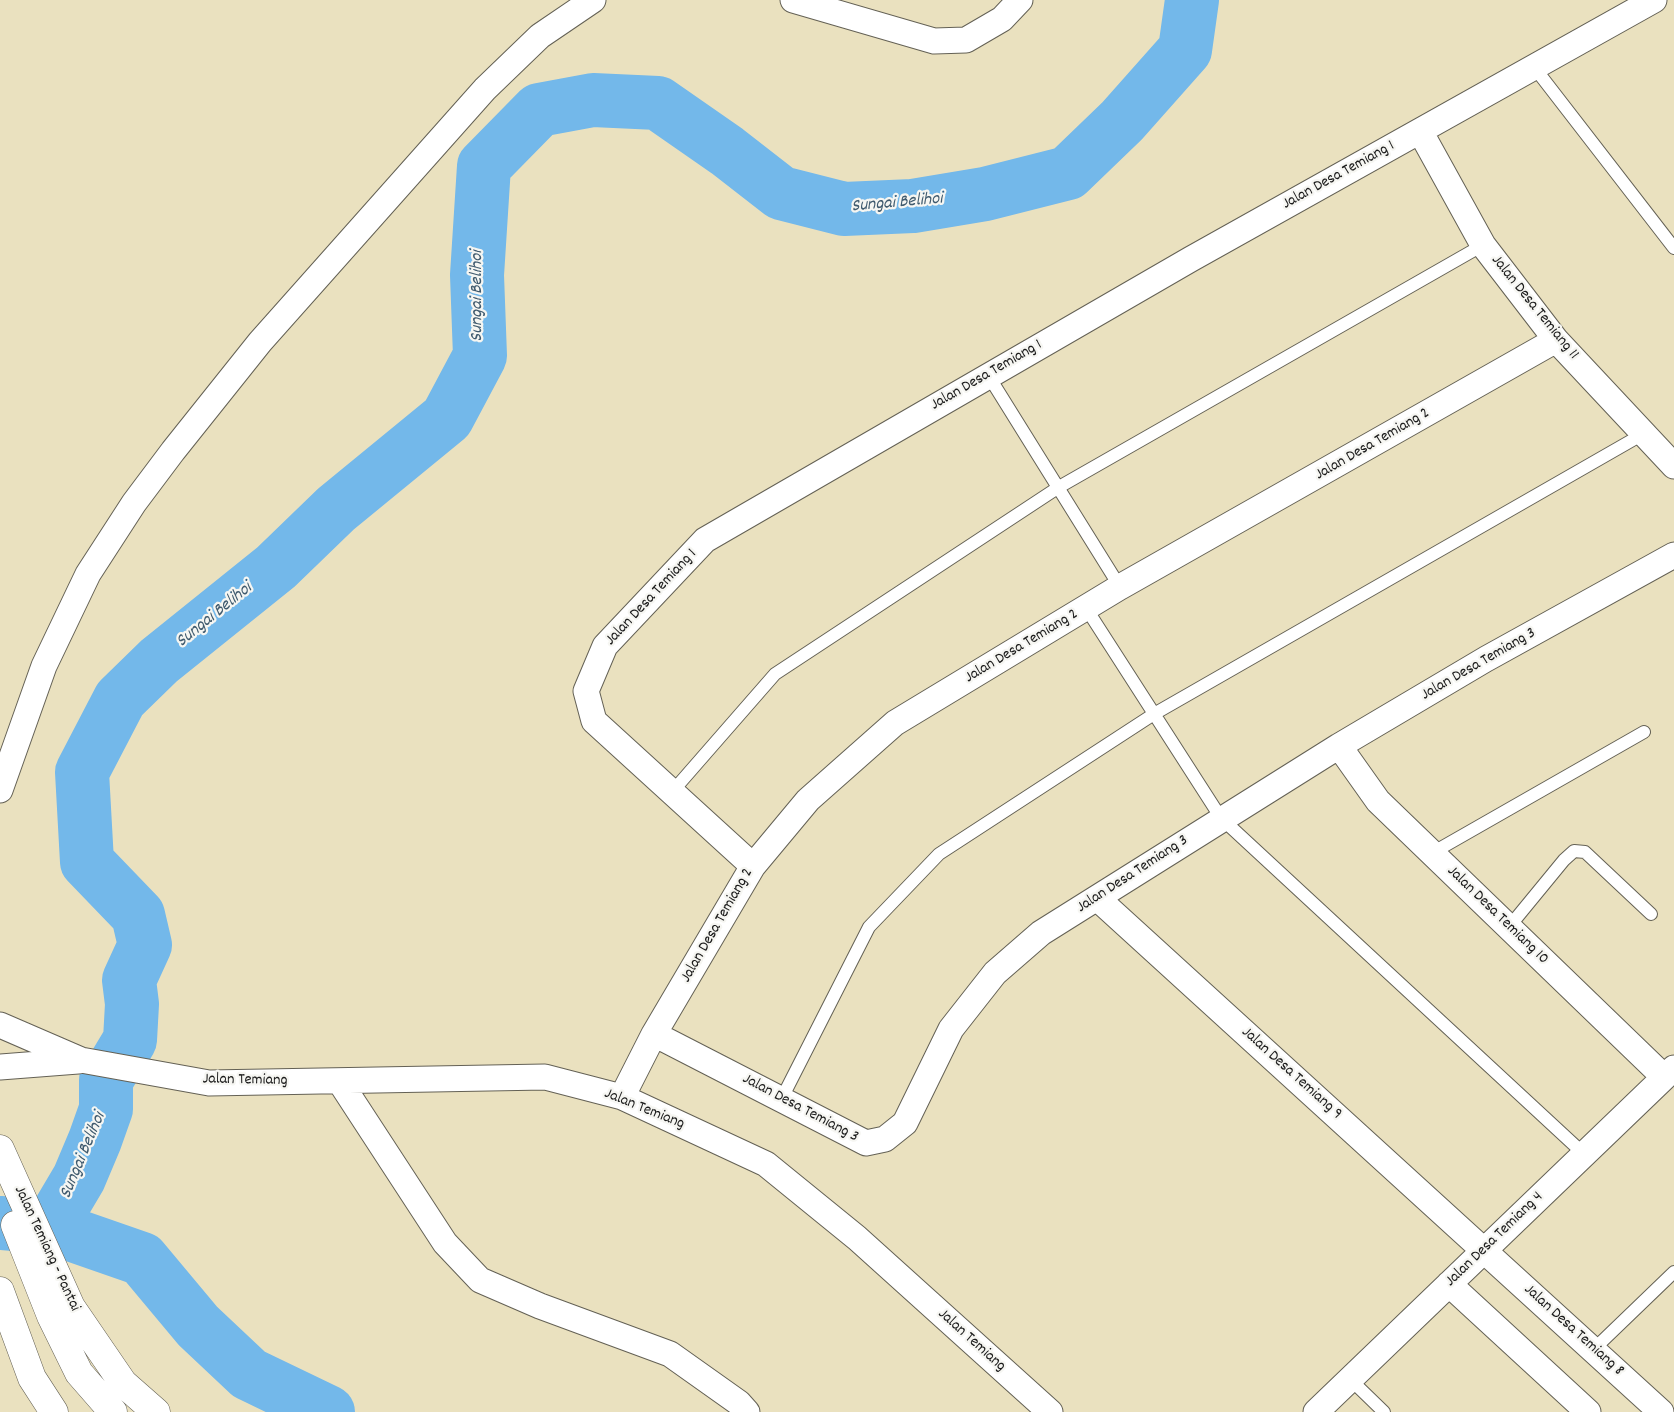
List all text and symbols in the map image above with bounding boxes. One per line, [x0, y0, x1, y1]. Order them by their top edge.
street label: Jalan Desa Temiang 1 [1280, 137, 1398, 215]
water label: Sungai Belihoi [851, 189, 943, 219]
water label: Sungai Belihoi [468, 250, 490, 342]
street label: Jalan Desa Temiang 11 [1486, 252, 1582, 364]
street label: Jalan Desa Temiang 1 [928, 336, 1046, 416]
street label: Jalan Desa Temiang 2 [1312, 404, 1434, 486]
street label: Jalan Desa Temiang 1 [602, 546, 702, 650]
water label: Sungai Belihoi [173, 579, 257, 653]
street label: Jalan Desa Temiang 2 [962, 606, 1082, 688]
street label: Jalan Desa Temiang 3 [1418, 624, 1540, 706]
street label: Jalan Desa Temiang 3 [1074, 832, 1192, 918]
street label: Jalan Desa Temiang 10 [1442, 863, 1552, 969]
street label: Jalan Desa Temiang 2 [677, 865, 759, 987]
street label: Jalan Desa Temiang 9 [1237, 1024, 1345, 1124]
street label: Jalan Desa Temiang 3 [739, 1070, 861, 1148]
street label: Jalan Temiang [202, 1071, 288, 1091]
street label: Jalan Temiang [601, 1085, 687, 1135]
water label: Sungai Belihoi [56, 1110, 112, 1202]
street label: Jalan Temiang - Pantai [9, 1183, 83, 1315]
street label: Jalan Desa Temiang 4 [1442, 1188, 1548, 1292]
street label: Jalan Desa Temiang 8 [1519, 1281, 1627, 1381]
street label: Jalan Temiang [933, 1305, 1009, 1377]

